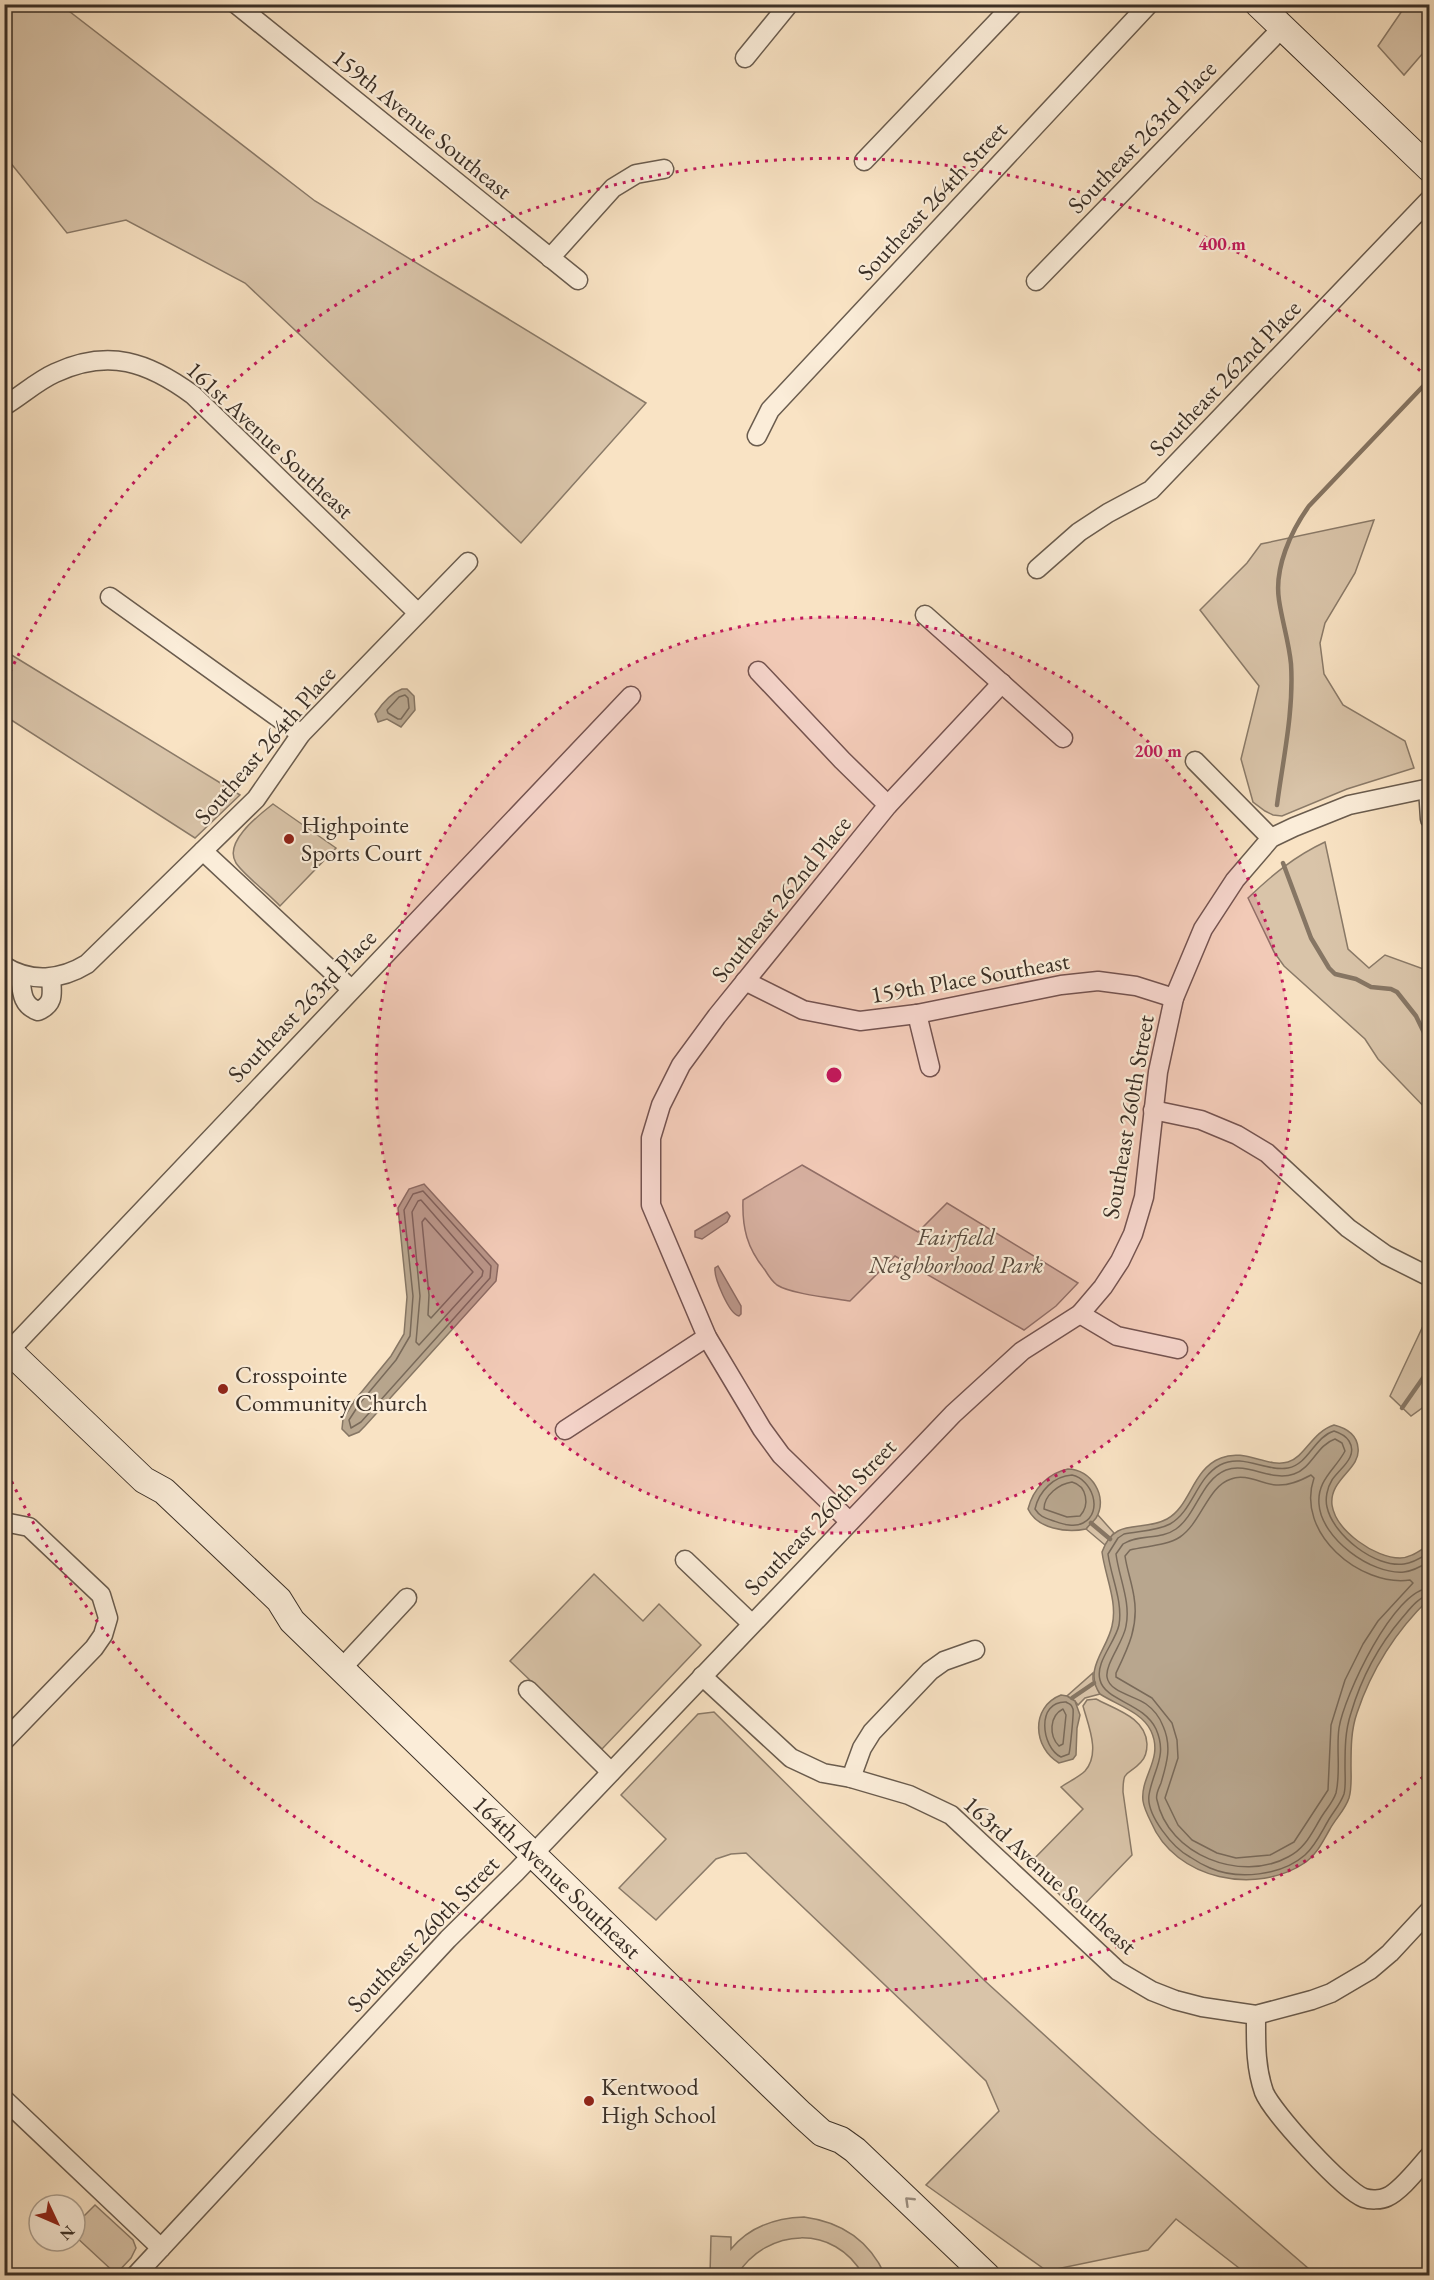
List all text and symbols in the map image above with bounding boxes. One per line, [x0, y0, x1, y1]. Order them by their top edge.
street label: 159th Avenue Southeast [326, 41, 519, 206]
street label: Southeast 263rd Place [1061, 53, 1223, 220]
street label: Southeast 264th Street [850, 114, 1014, 287]
text: 400 m [1198, 232, 1246, 255]
street label: Southeast 262nd Place [1142, 293, 1307, 463]
street label: 161st Avenue Southeast [180, 354, 361, 526]
street label: Southeast 264th Place [187, 659, 342, 831]
text: 200 m [1134, 739, 1182, 762]
place label: Highpointe Sports Court [301, 809, 422, 868]
street label: Southeast 262nd Place [704, 809, 857, 988]
marker: Highpointe Sports Court [282, 832, 296, 846]
street label: Southeast 263rd Place [221, 922, 383, 1089]
street label: 159th Place Southeast [868, 945, 1072, 1010]
street label: Southeast 260th Street [1094, 1012, 1161, 1221]
centre of rings [824, 1065, 844, 1085]
park label: Fairfield Neighborhood Park [868, 1221, 1043, 1280]
place label: Crosspointe Community Church [235, 1359, 428, 1418]
marker: Crosspointe Community Church [216, 1382, 230, 1396]
street label: Southeast 260th Street [737, 1431, 903, 1602]
street label: 164th Avenue Southeast [466, 1788, 649, 1965]
street label: 163rd Avenue Southeast [957, 1788, 1144, 1961]
street label: Southeast 260th Street [340, 1848, 506, 2019]
place label: Kentwood High School [601, 2071, 717, 2130]
marker: Kentwood High School [582, 2094, 596, 2108]
north arrow [27, 2193, 87, 2253]
one-way arrow [905, 2197, 915, 2208]
text: N [55, 2221, 79, 2245]

